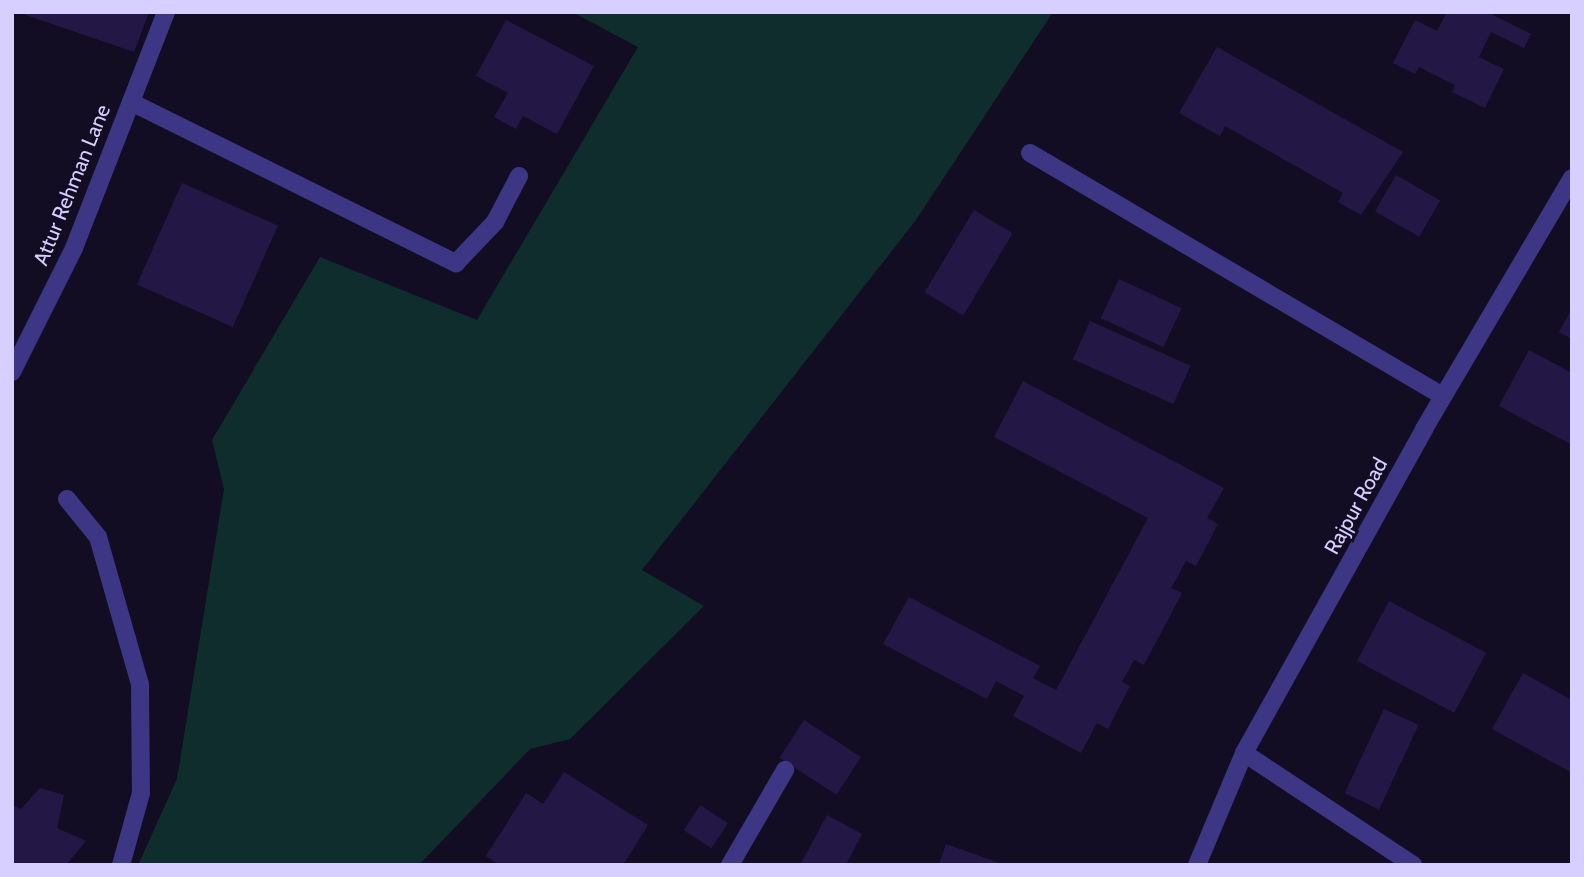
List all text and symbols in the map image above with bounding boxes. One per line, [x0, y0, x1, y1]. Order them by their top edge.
street label: Attur Rehman Lane [28, 101, 116, 269]
street label: Rajpur Road [1319, 453, 1393, 559]

